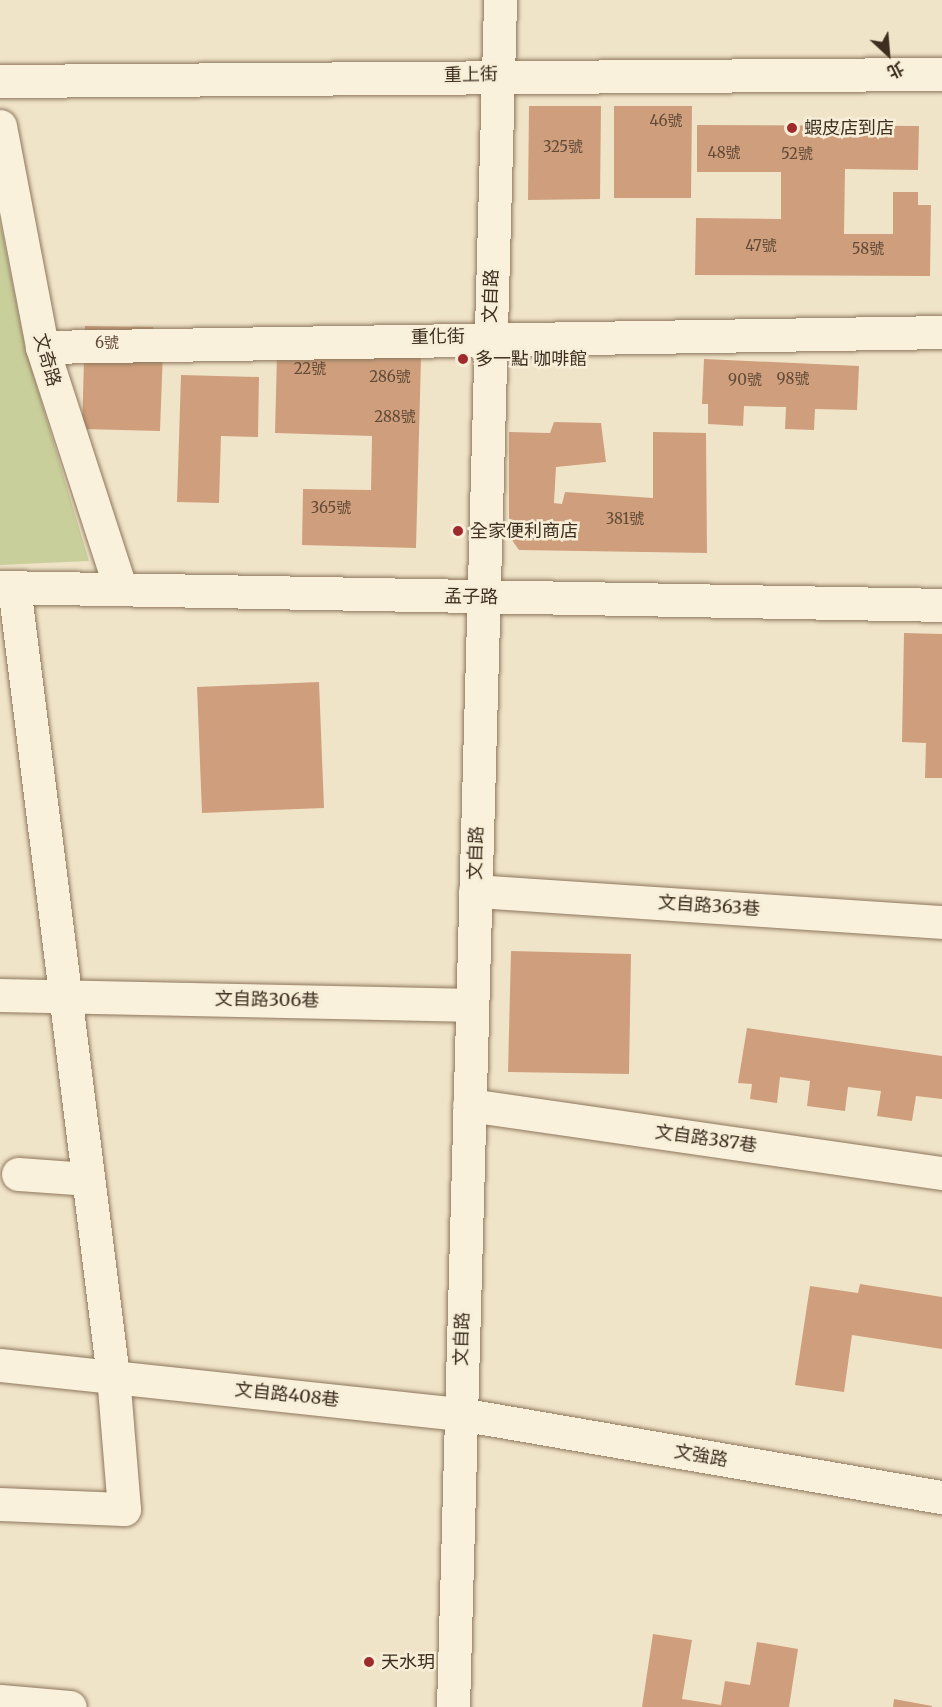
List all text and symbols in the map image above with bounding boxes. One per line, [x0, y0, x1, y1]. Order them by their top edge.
north arrow [858, 24, 918, 84]
text: 北 [884, 58, 907, 83]
street label: 重上街 [444, 64, 498, 86]
house number: 46號 [649, 112, 683, 130]
place label: 蝦皮店到店 [804, 117, 894, 139]
marker: 蝦皮店到店 [785, 121, 799, 135]
house number: 325號 [543, 138, 583, 156]
house number: 48號 [707, 144, 741, 162]
house number: 52號 [781, 145, 813, 163]
house number: 47號 [745, 237, 777, 255]
house number: 58號 [852, 240, 884, 258]
street label: 文自路 [479, 269, 503, 323]
street label: 重化街 [411, 326, 465, 348]
street label: 文奇路 [29, 331, 65, 389]
house number: 6號 [95, 334, 119, 352]
place label: 多一點 咖啡館 [475, 348, 587, 370]
marker: 多一點 咖啡館 [456, 352, 470, 366]
house number: 22號 [294, 360, 326, 378]
house number: 286號 [369, 368, 411, 386]
house number: 98號 [777, 370, 809, 388]
house number: 90號 [728, 371, 762, 389]
house number: 288號 [374, 408, 416, 426]
house number: 365號 [311, 499, 351, 517]
house number: 381號 [606, 510, 644, 528]
place label: 全家便利商店 [470, 520, 578, 542]
marker: 全家便利商店 [451, 524, 465, 538]
street label: 孟子路 [444, 586, 498, 608]
street label: 文自路 [464, 826, 488, 880]
street label: 文自路363巷 [657, 892, 761, 920]
street label: 文自路306巷 [215, 988, 319, 1012]
street label: 文自路387巷 [654, 1121, 758, 1157]
street label: 文自路 [450, 1312, 474, 1366]
street label: 文自路408巷 [234, 1379, 340, 1411]
street label: 文強路 [673, 1441, 729, 1471]
place label: 天水玥 [381, 1651, 435, 1673]
marker: 天水玥 [362, 1655, 376, 1669]

